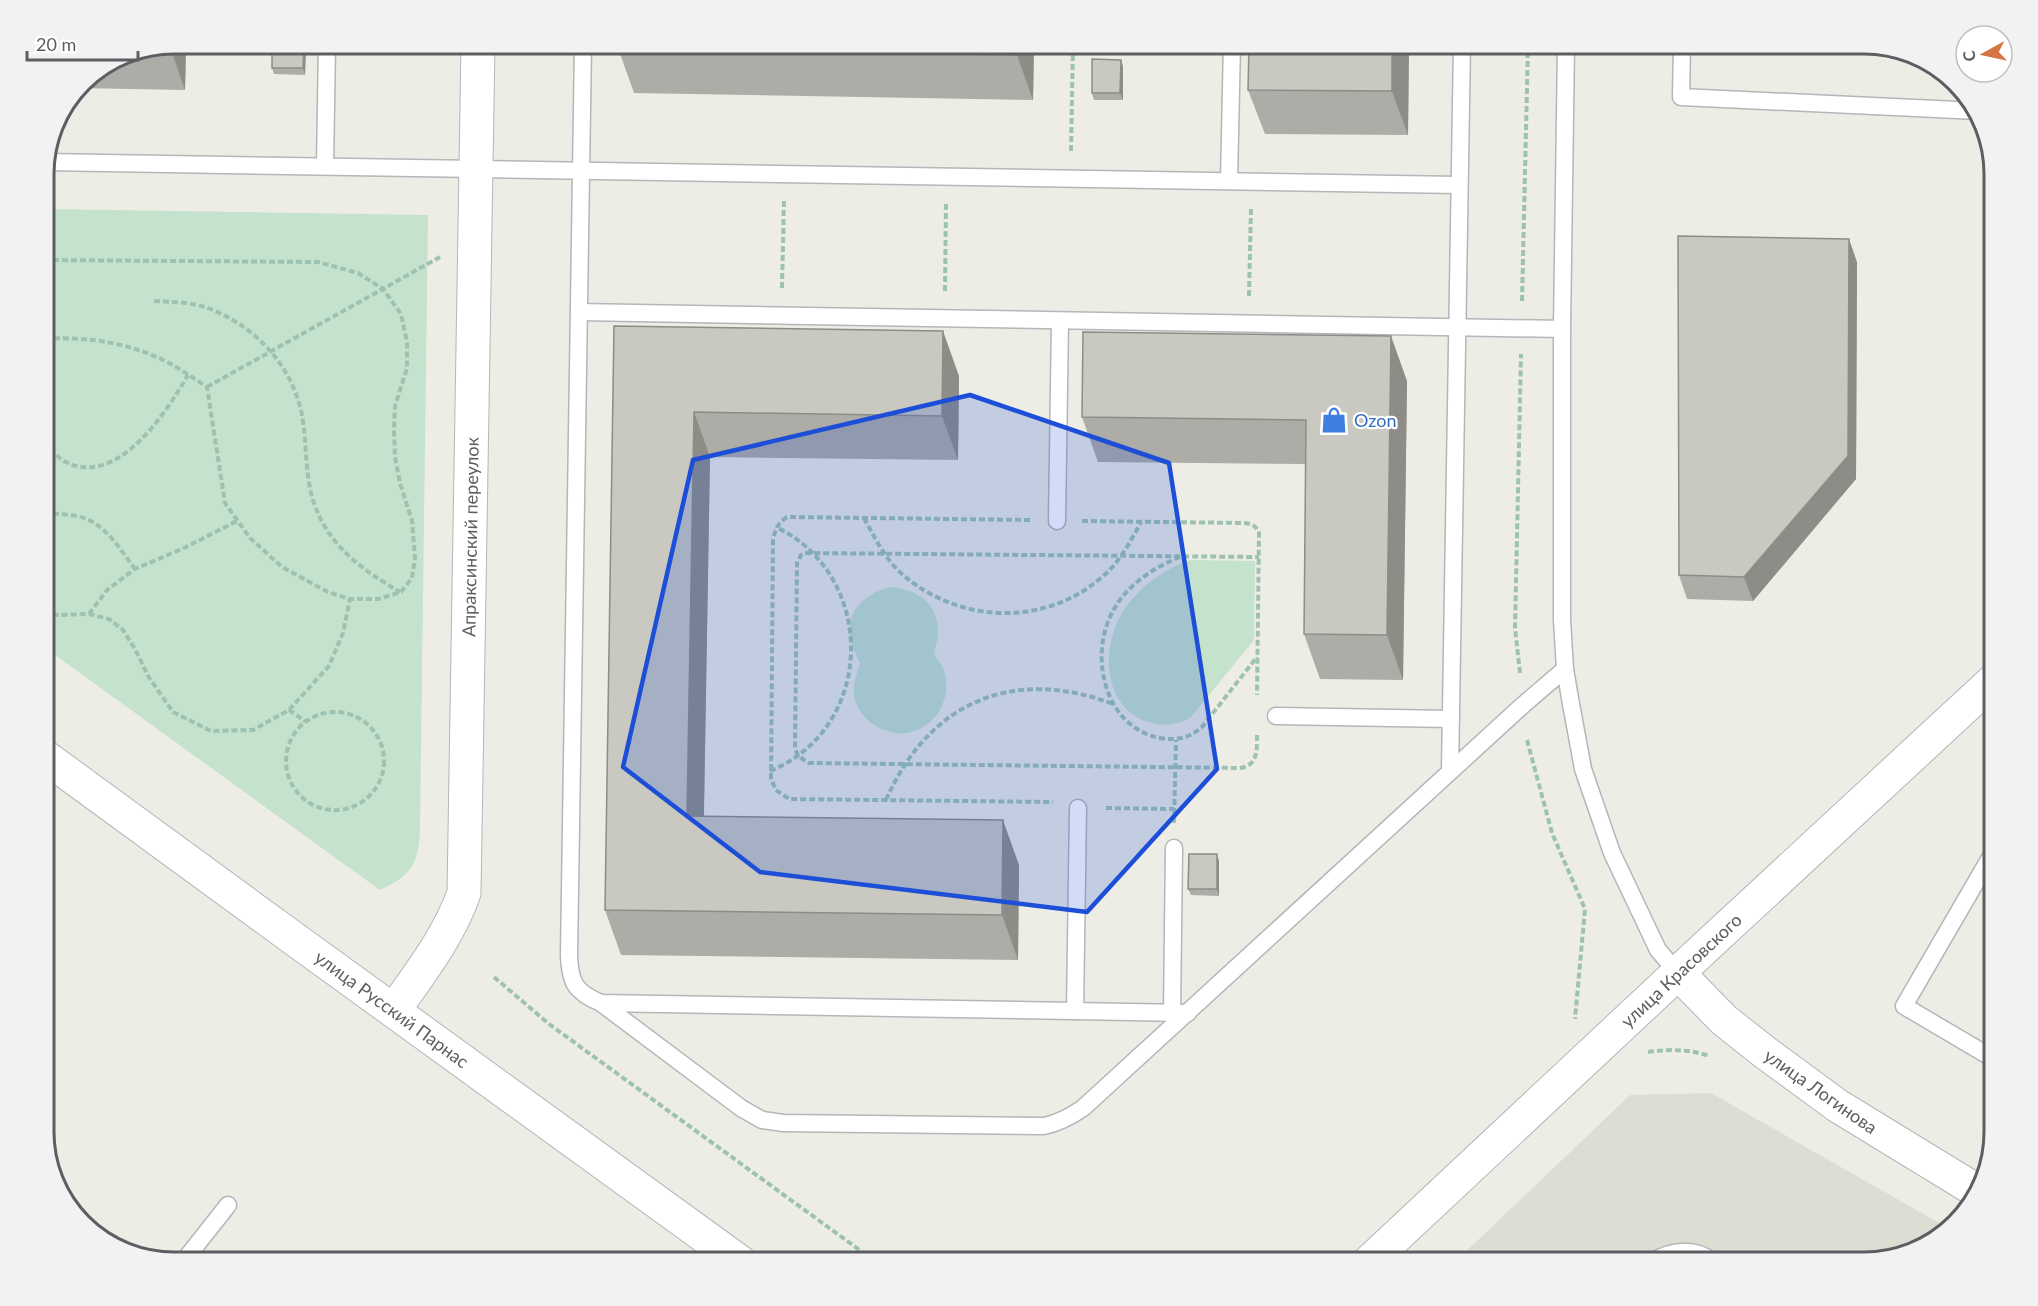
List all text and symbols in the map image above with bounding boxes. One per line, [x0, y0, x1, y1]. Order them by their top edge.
scale bar [27, 24, 138, 62]
north arrow [1954, 24, 2014, 84]
text: 20 m [36, 33, 76, 55]
text: С [1958, 49, 1979, 63]
shop icon: Ozon [1319, 405, 1349, 435]
place label: Ozon [1354, 409, 1396, 431]
street label: Апраксинский переулок [457, 436, 483, 637]
street label: улица Красовского [1616, 908, 1746, 1032]
street label: улица Русский Парнас [311, 946, 474, 1072]
street label: улица Логинова [1760, 1044, 1882, 1138]

